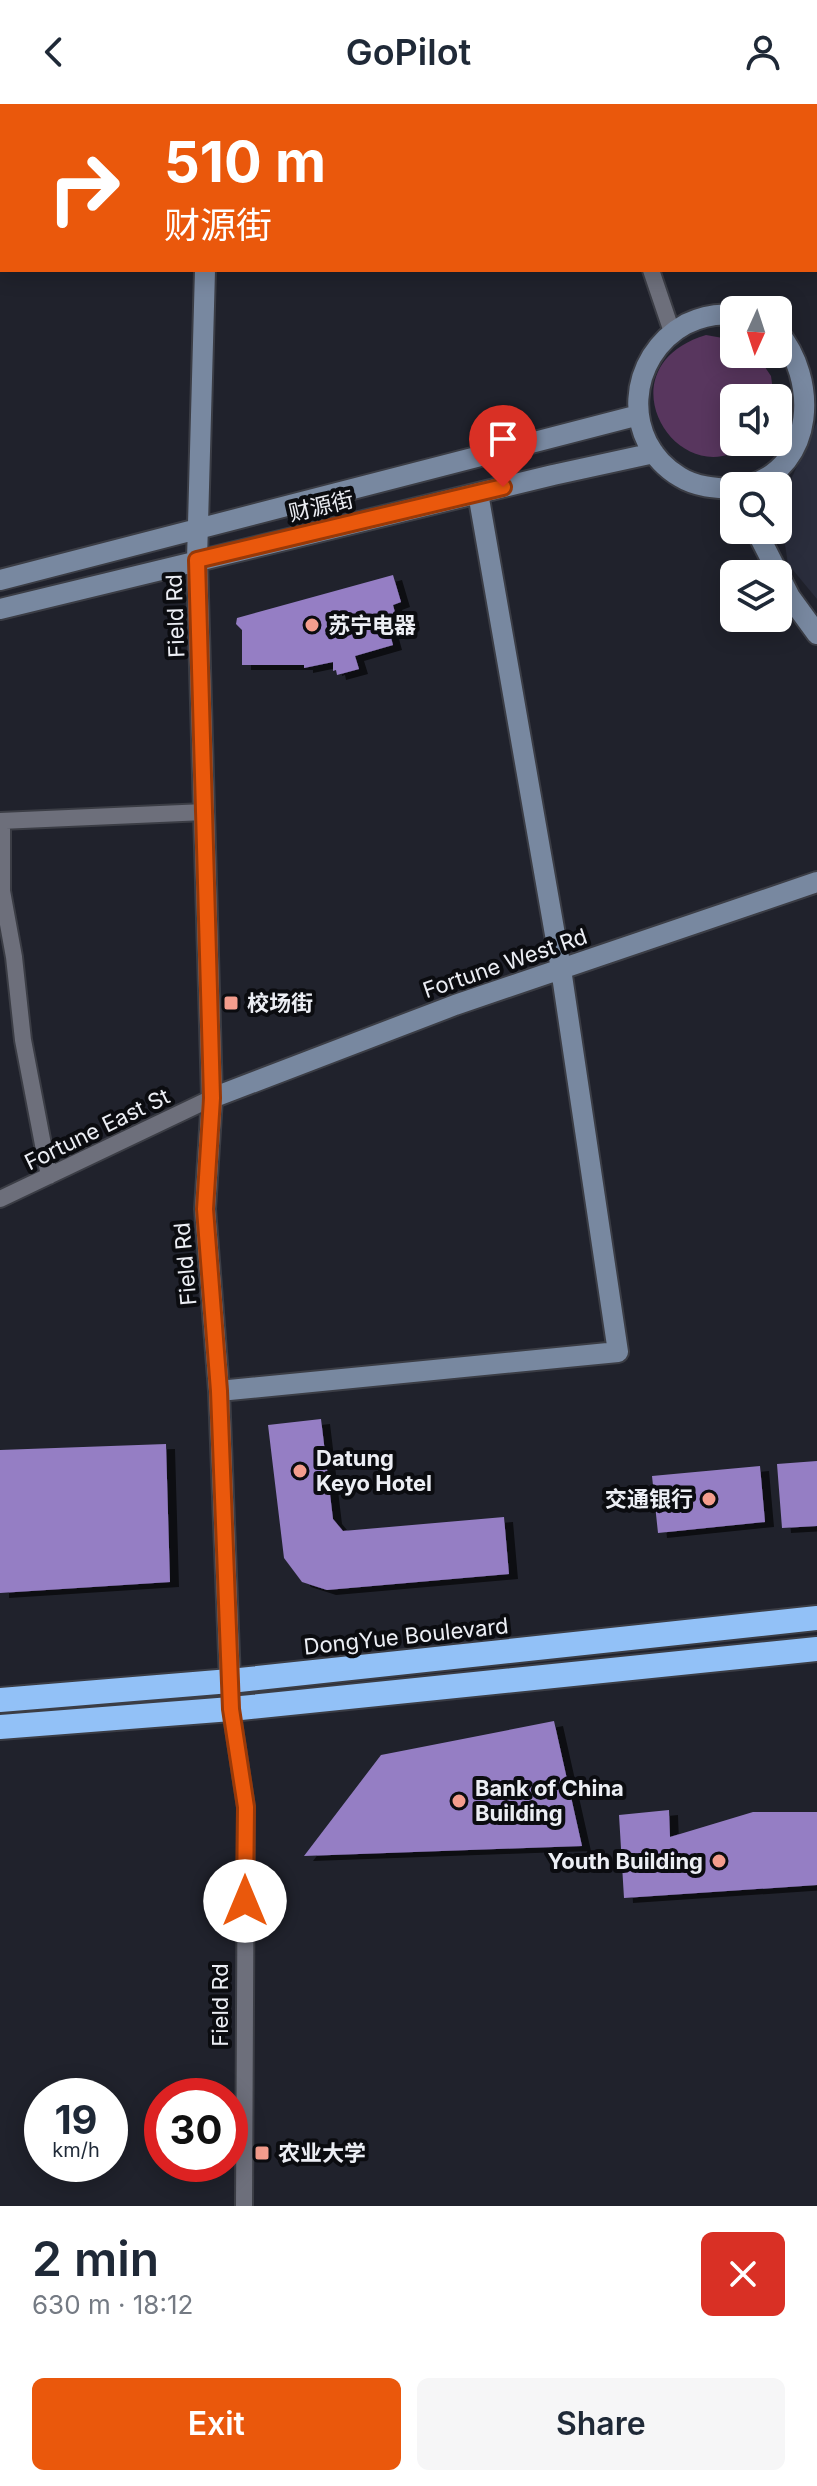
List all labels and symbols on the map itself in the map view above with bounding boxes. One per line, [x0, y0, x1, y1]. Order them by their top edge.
north arrow [720, 296, 792, 368]
pin [469, 405, 537, 487]
street label: 财源街 [286, 486, 356, 526]
street label: Field Rd [161, 574, 189, 658]
place label: 苏宁电器 [328, 612, 416, 638]
marker: 苏宁电器 [303, 616, 321, 634]
street label: Fortune West Rd [420, 923, 590, 1003]
place label: 校场街 [247, 990, 313, 1016]
marker: 校场街 [222, 994, 240, 1012]
street label: Fortune East St [20, 1083, 174, 1175]
street label: Field Rd [168, 1221, 202, 1307]
place label: Datung Keyo Hotel [316, 1445, 432, 1496]
marker: Datung Keyo Hotel [291, 1462, 309, 1480]
place label: 交通银行 [605, 1486, 693, 1512]
marker: 交通银行 [700, 1490, 718, 1508]
street label: DongYue Boulevard [302, 1612, 510, 1660]
place label: Bank of China Building [475, 1775, 624, 1826]
marker: Bank of China Building [450, 1792, 468, 1810]
place label: Youth Building [548, 1848, 703, 1874]
marker: Youth Building [710, 1852, 728, 1870]
position arrow [203, 1859, 287, 1943]
street label: Field Rd [207, 1963, 233, 2047]
speed limit sign: 30 [144, 2078, 248, 2182]
place label: 农业大学 [278, 2140, 366, 2166]
marker: 农业大学 [253, 2144, 271, 2162]

